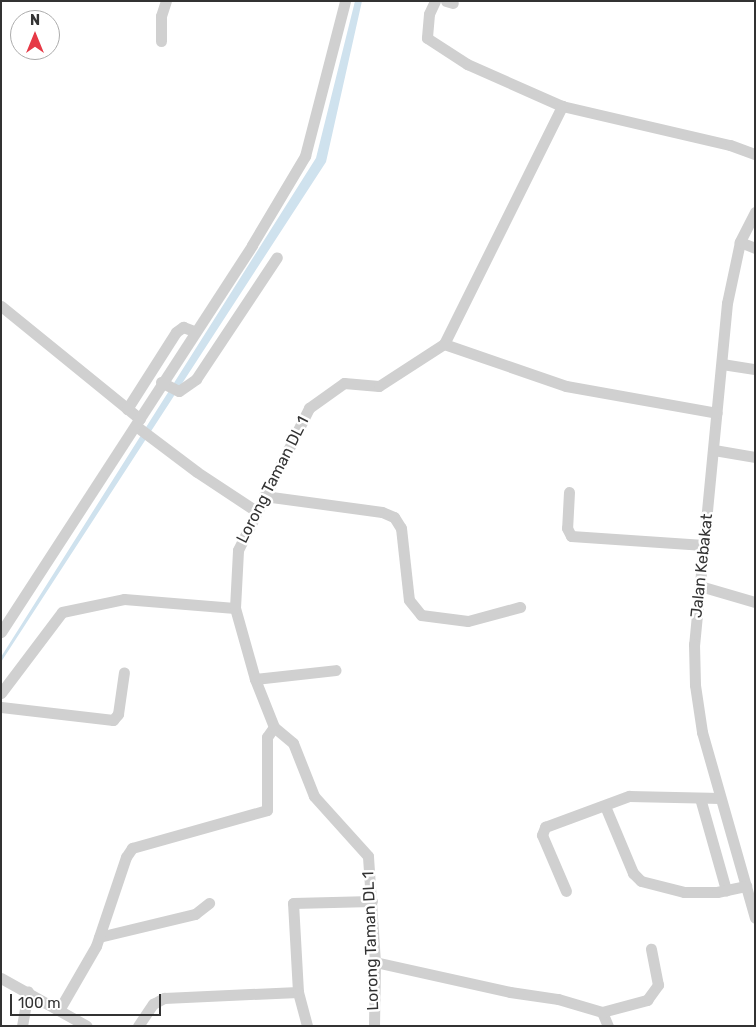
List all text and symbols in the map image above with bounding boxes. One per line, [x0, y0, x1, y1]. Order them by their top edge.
north arrow [10, 10, 60, 60]
text: N [30, 12, 40, 29]
street label: Lorong Taman DL 1 [233, 413, 313, 547]
street label: Jalan Kebakat [687, 513, 717, 619]
street label: Lorong Taman DL 1 [359, 871, 383, 1011]
scale bar [12, 984, 164, 1016]
text: 100 m [18, 994, 60, 1012]

